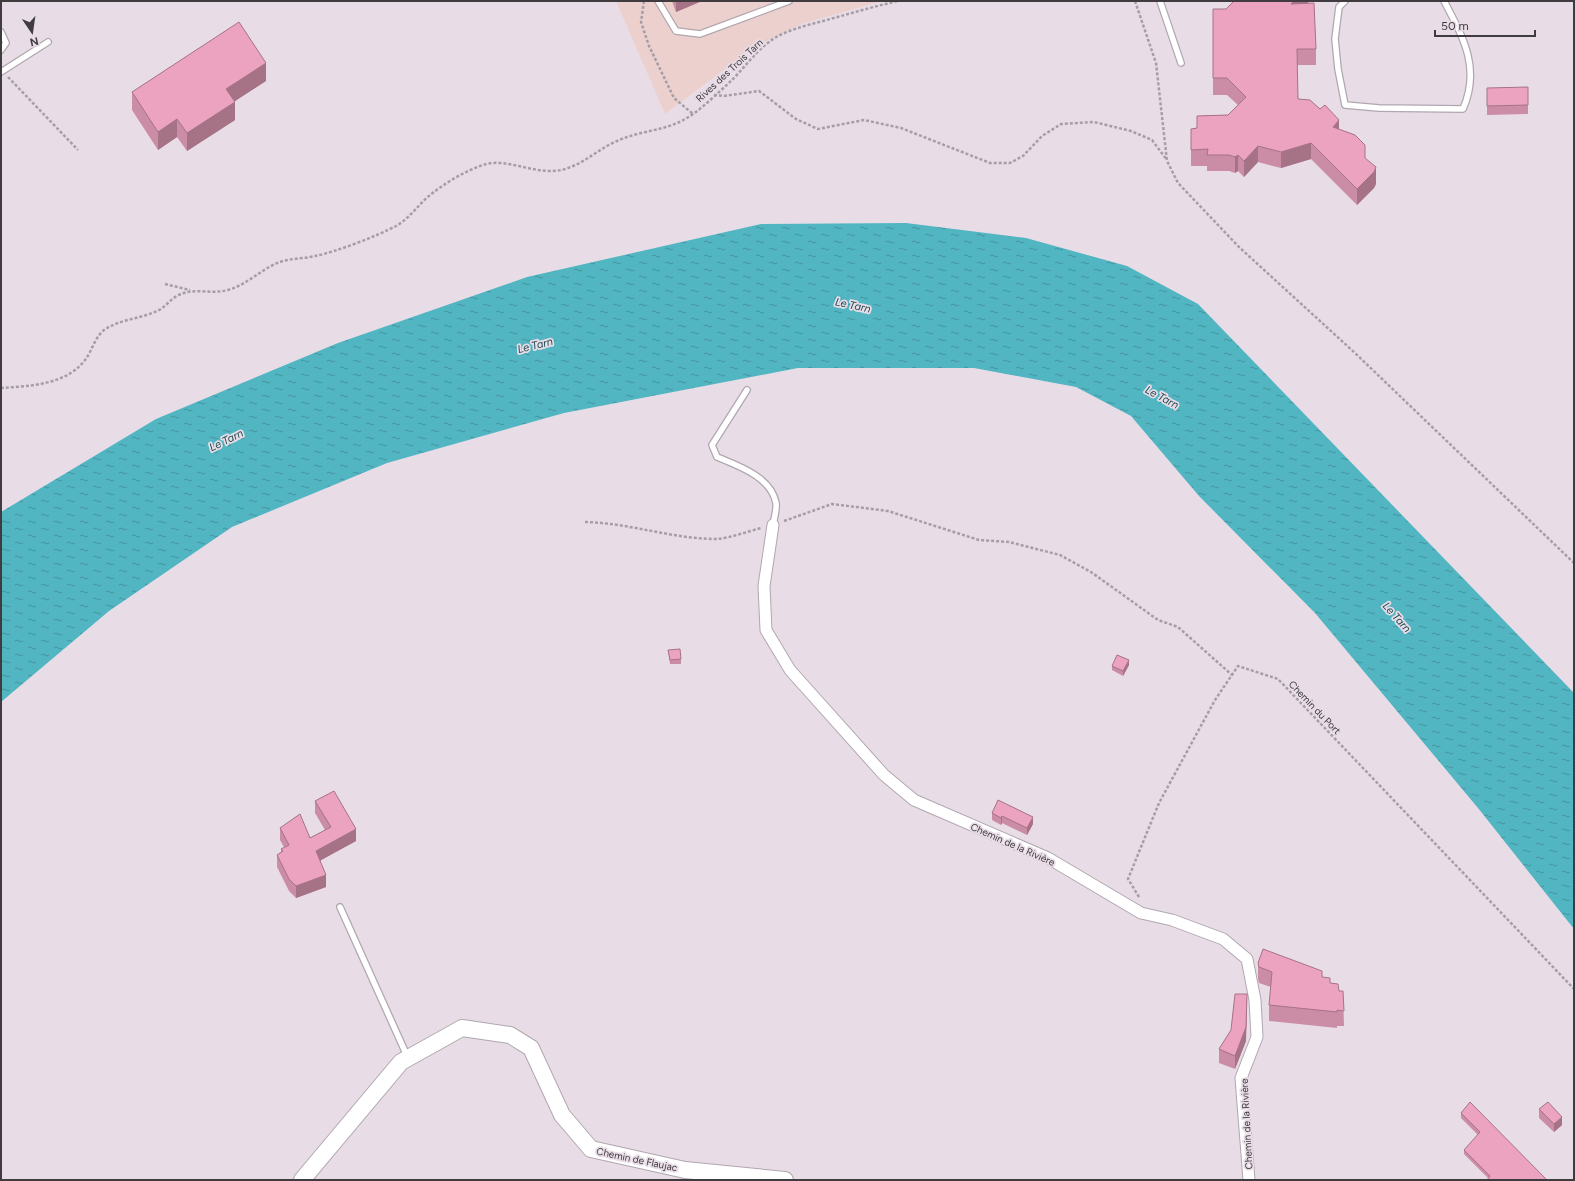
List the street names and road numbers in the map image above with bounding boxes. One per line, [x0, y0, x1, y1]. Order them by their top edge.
street label: Rives des Trois Tarn [693, 36, 766, 105]
street label: Chemin du Port [1286, 678, 1344, 737]
street label: Chemin de la Rivière [969, 820, 1058, 869]
street label: Chemin de la Rivière [1238, 1078, 1255, 1170]
street label: Chemin de Flaujac [595, 1145, 679, 1175]

